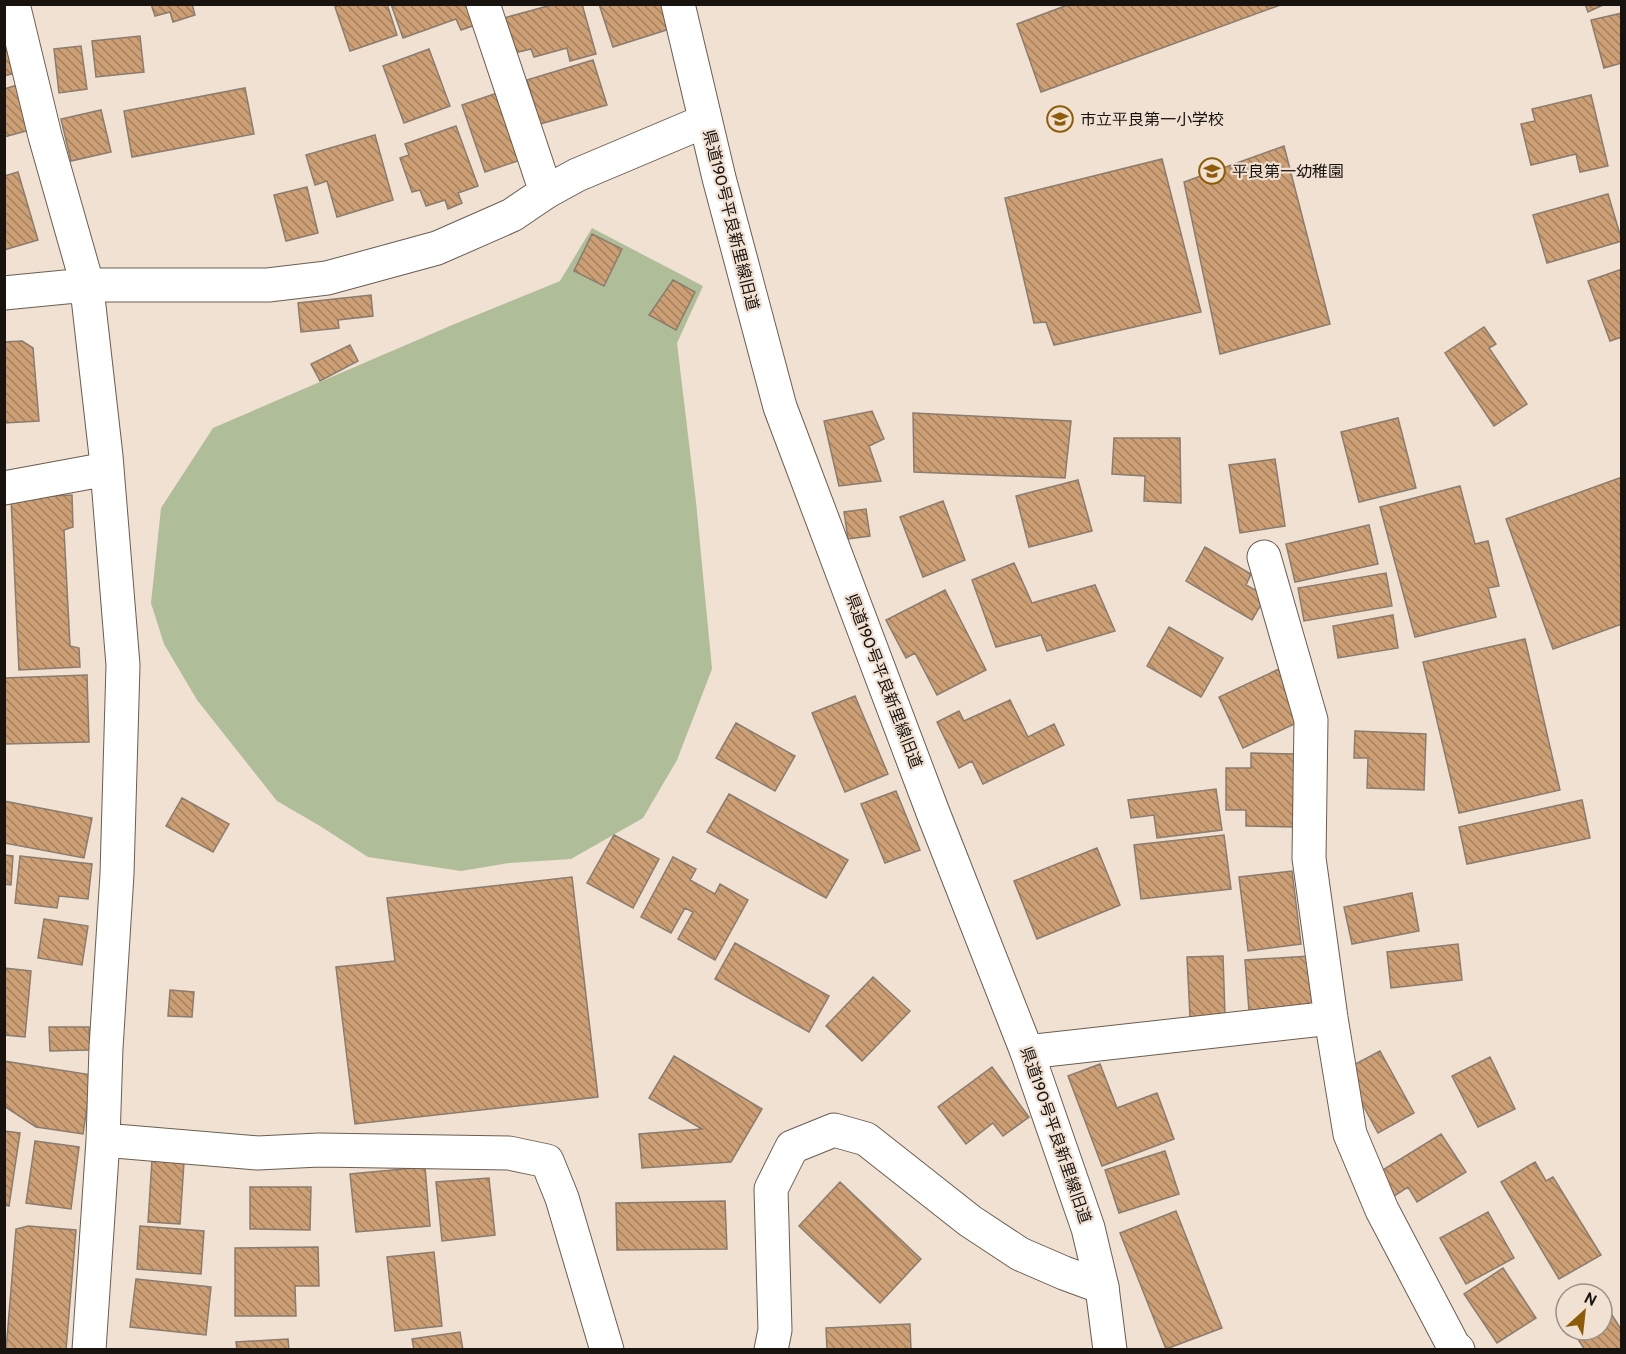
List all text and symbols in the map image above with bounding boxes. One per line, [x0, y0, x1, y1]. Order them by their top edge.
school or university icon: 市立平良第一小学校 [1045, 104, 1075, 134]
place label: 市立平良第一小学校 [1080, 110, 1224, 129]
street label: 県道190号平良新里線旧道 [699, 128, 763, 312]
school or university icon: 平良第一幼稚園 [1197, 156, 1227, 186]
place label: 平良第一幼稚園 [1232, 162, 1344, 181]
street label: 県道190号平良新里線旧道 [842, 591, 926, 771]
street label: 県道190号平良新里線旧道 [1017, 1044, 1095, 1226]
north arrow [1554, 1282, 1614, 1342]
text: N [1581, 1288, 1600, 1310]

